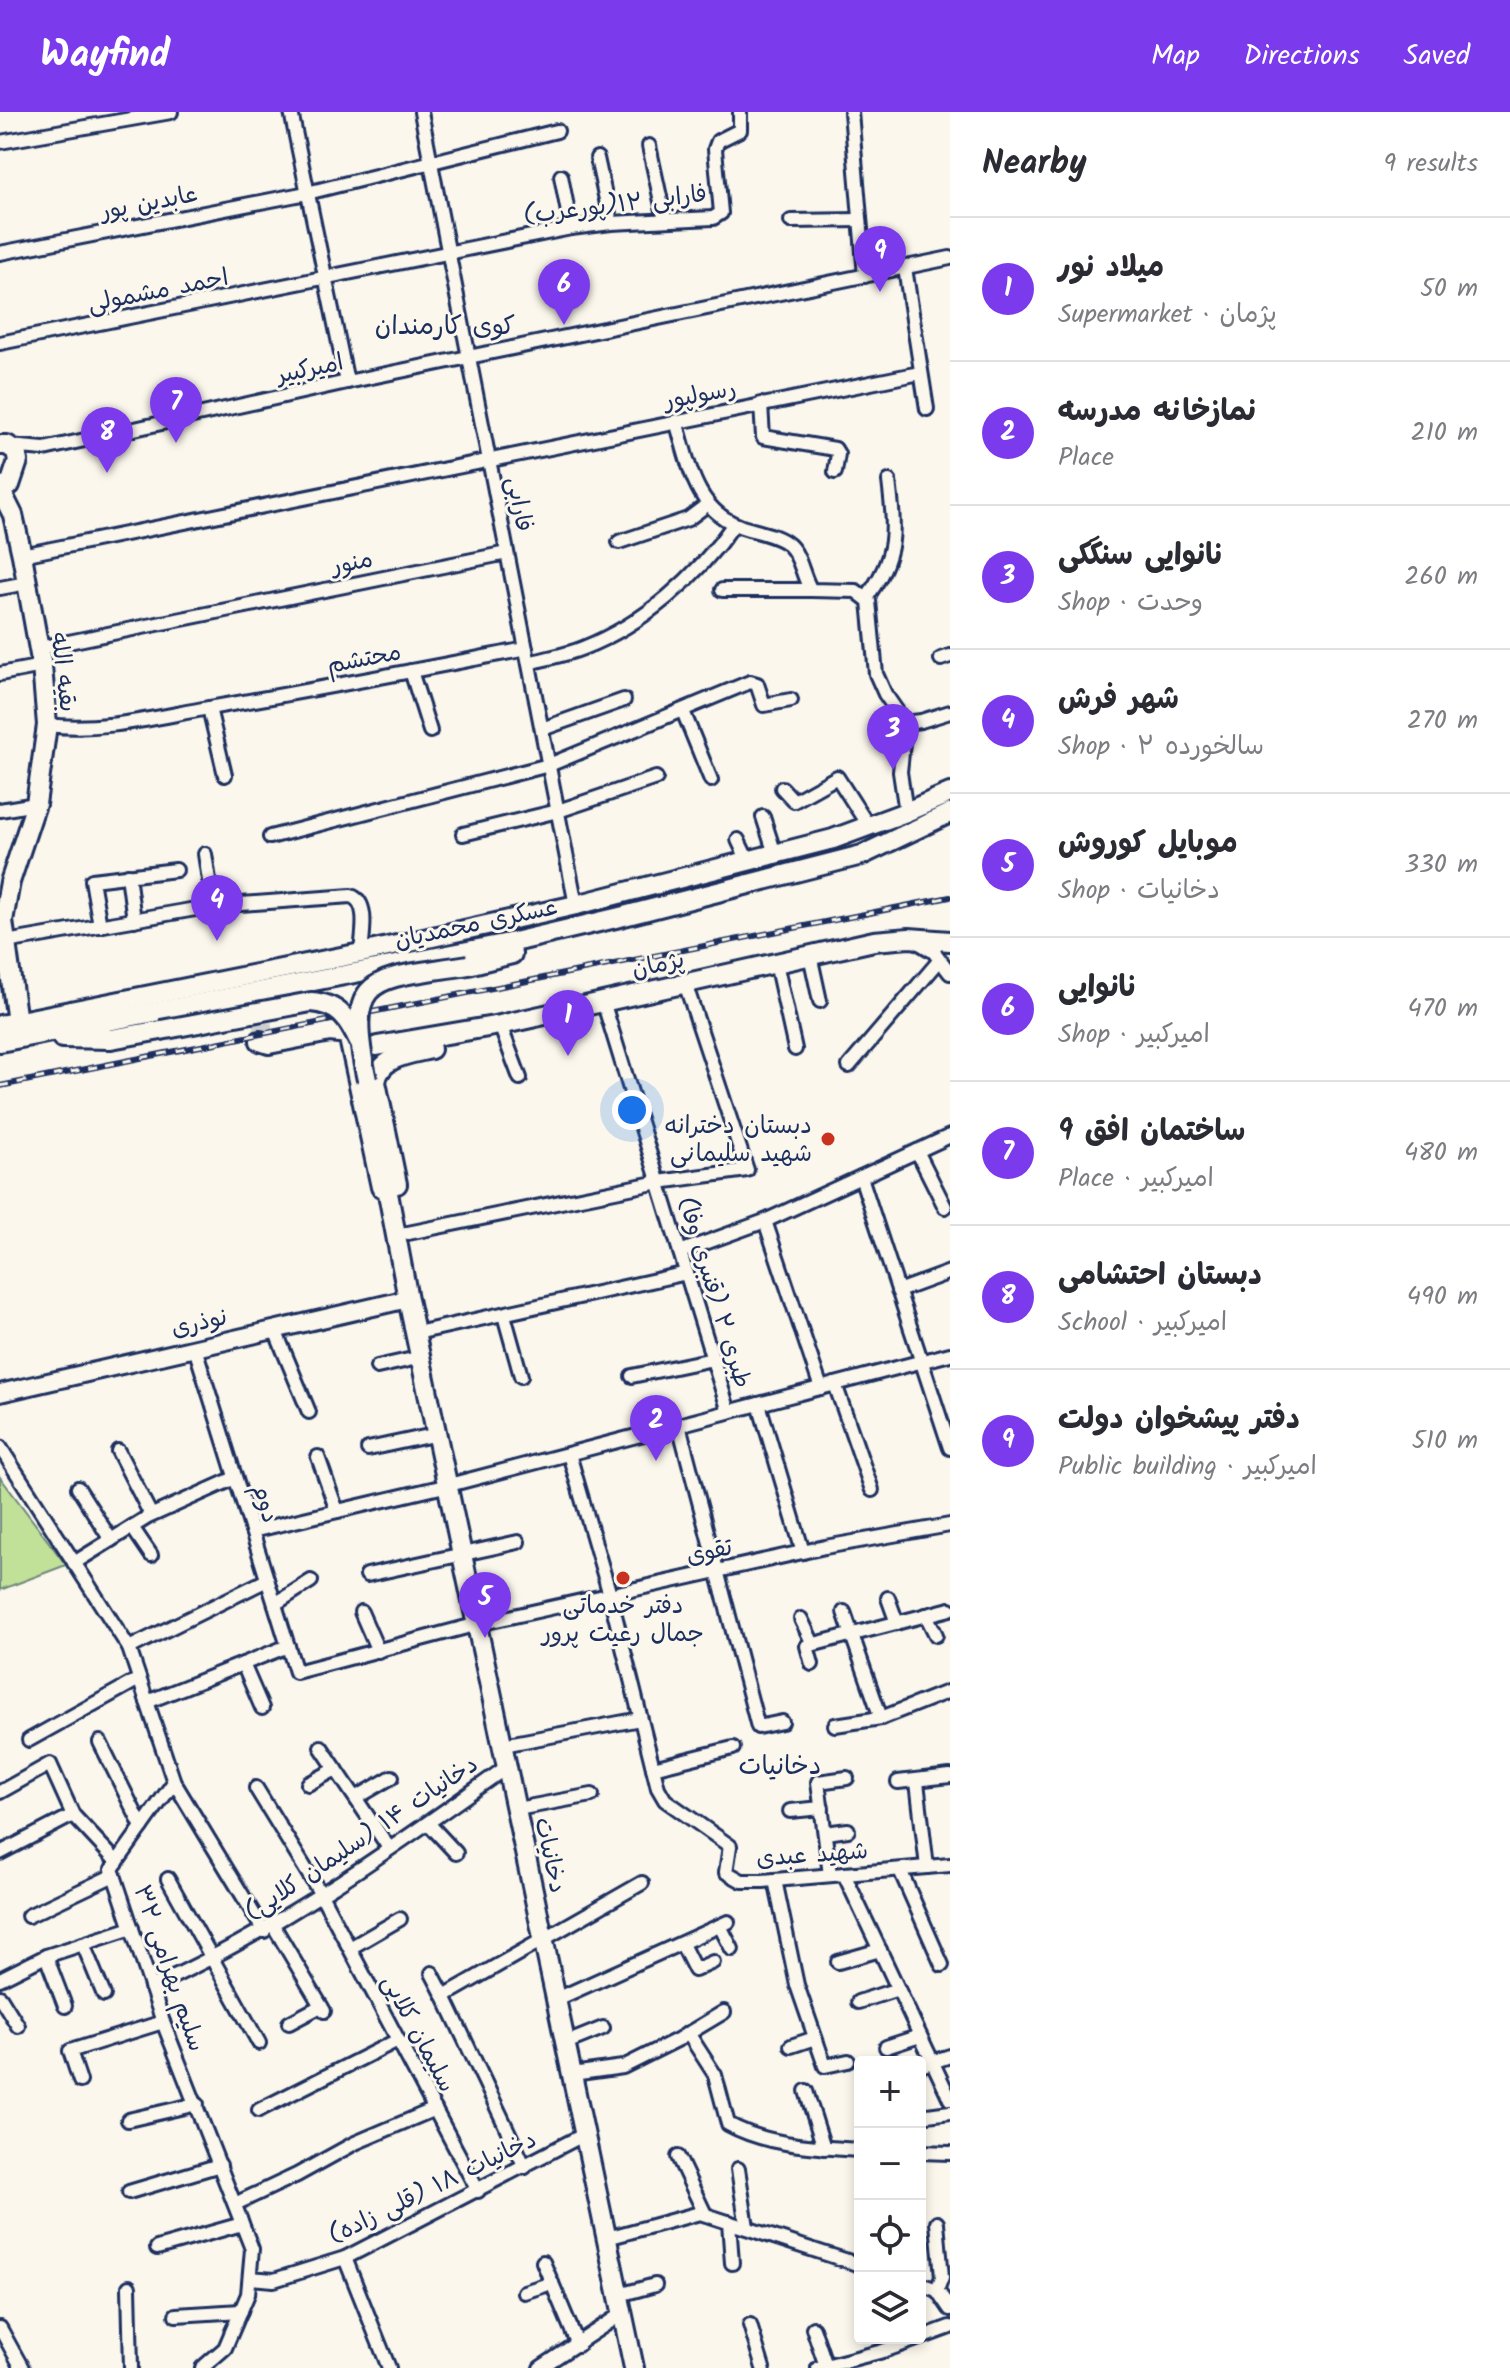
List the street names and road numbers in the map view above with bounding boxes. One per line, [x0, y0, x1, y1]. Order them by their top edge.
street label: عابدین پور [95, 175, 201, 232]
street label: فارابی ۱۲(پورعرب) [521, 175, 709, 236]
street label: احمد مشمولی [85, 259, 232, 324]
street label: امیرکبیر [271, 343, 347, 396]
street label: رسولپور [659, 369, 740, 422]
street label: فارابی [494, 473, 543, 535]
street label: منور [326, 540, 376, 587]
street label: بقیه الله [38, 630, 87, 714]
street label: محتشم [324, 633, 405, 686]
street label: عسکری محمدیان [391, 888, 561, 961]
street label: پژمان [628, 941, 688, 990]
street label: طبری ۲ (قنبری وفا) [666, 1192, 761, 1393]
street label: نوذری [167, 1298, 231, 1349]
street label: دوم [240, 1479, 289, 1528]
street label: تقوی [682, 1528, 737, 1577]
street label: دخانیات ۱۴ (سلیمان کلایی) [237, 1746, 487, 1932]
street label: دخانیات [523, 1814, 577, 1897]
street label: شهید عبدی [755, 1832, 869, 1879]
street label: سلیم بهرامی ۳۲ [122, 1880, 215, 2057]
street label: سلیمان کلایی [370, 1968, 465, 2100]
street label: دخانیات ۱۸ (قلی زاده) [322, 2121, 544, 2256]

